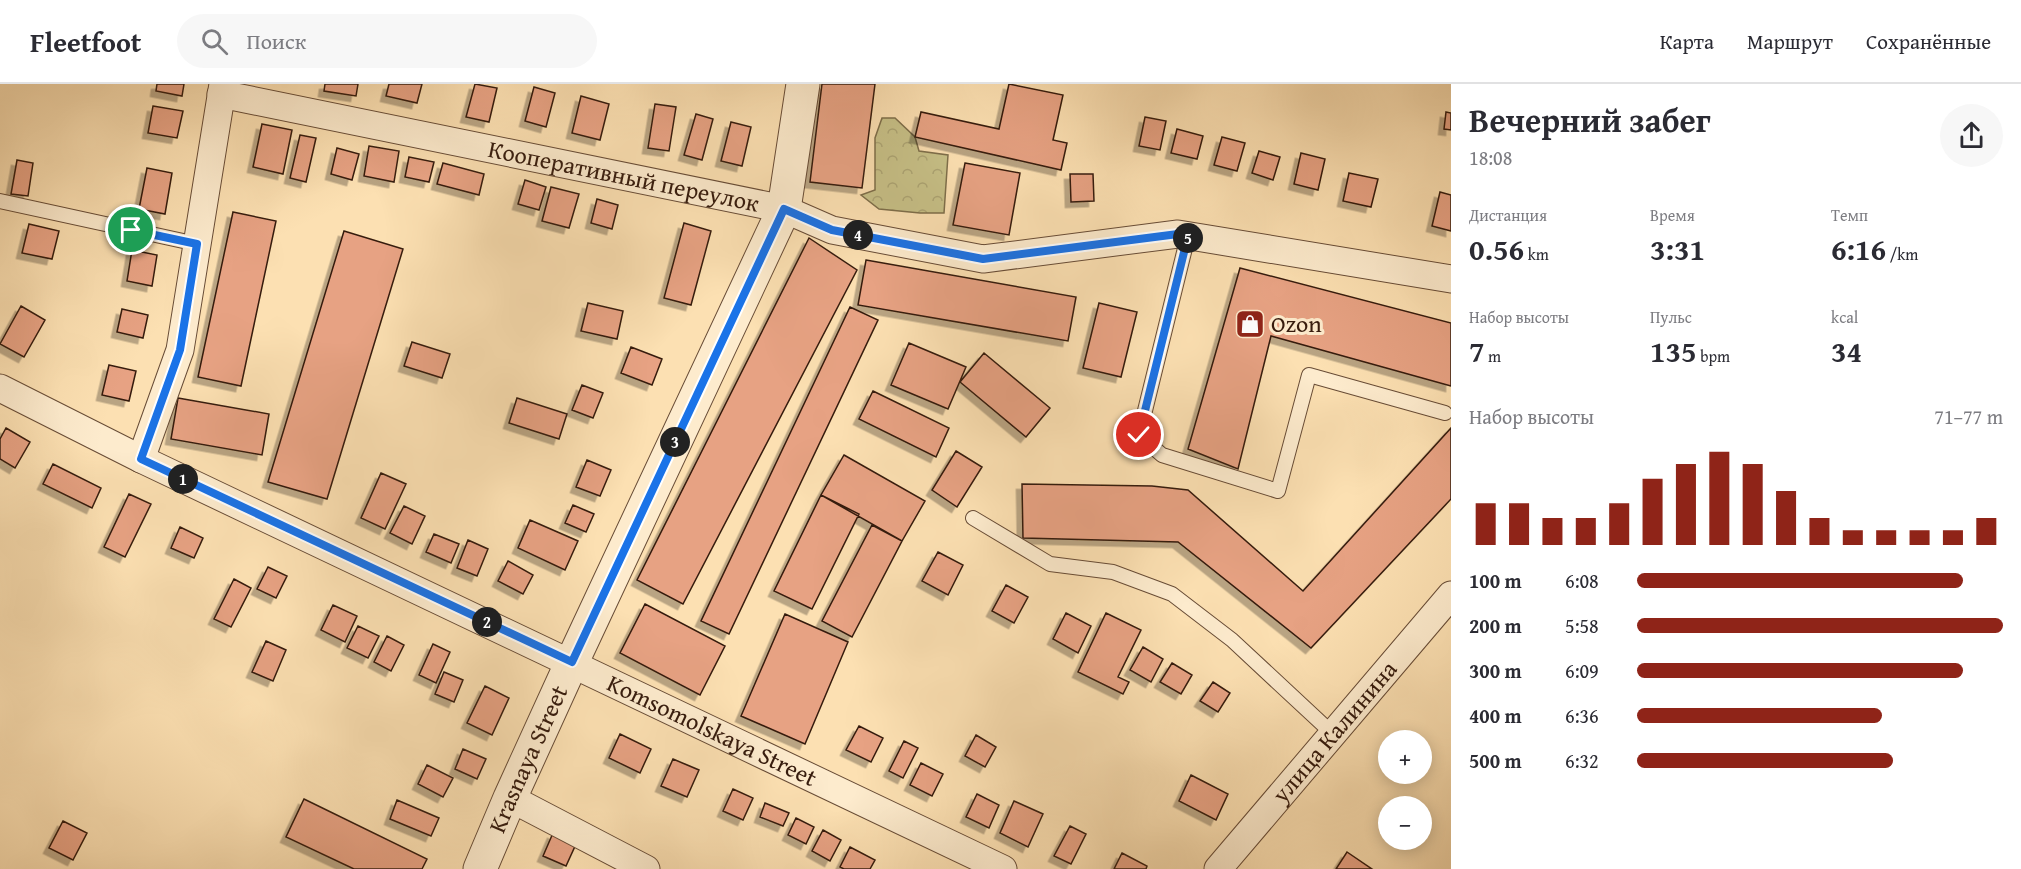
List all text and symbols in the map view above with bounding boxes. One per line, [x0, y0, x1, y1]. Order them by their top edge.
search box [177, 14, 597, 68]
text: Fleetfoot [30, 21, 141, 62]
icon: search [198, 25, 231, 58]
text: Поиск [246, 25, 306, 57]
text: Карта [1660, 26, 1714, 57]
text: Маршрут [1747, 26, 1833, 57]
text: Сохранённые [1866, 26, 1991, 57]
text: Вечерний забег [1469, 96, 1711, 144]
button: share [1940, 104, 2003, 167]
street label: Кооперативный переулок [485, 131, 763, 221]
text: 18:08 [1469, 143, 1512, 172]
text: Дистанция [1469, 203, 1547, 227]
text: Время [1650, 203, 1695, 227]
text: Темп [1831, 203, 1868, 227]
pin [105, 204, 156, 255]
icon: arrive [114, 213, 147, 246]
pin: 4 [843, 220, 873, 250]
text: 4 [854, 223, 862, 247]
pin: 5 [1173, 223, 1203, 253]
text: 5 [1184, 226, 1192, 250]
text: 0.56 [1469, 227, 1524, 271]
text: 3:31 [1650, 227, 1705, 271]
text: 6:16 [1831, 227, 1886, 271]
text: km [1524, 242, 1549, 266]
text: /km [1886, 242, 1918, 266]
text: Набор высоты [1469, 305, 1569, 329]
text: Пульс [1650, 305, 1692, 329]
text: kcal [1831, 305, 1858, 329]
place label: Ozon [1271, 306, 1322, 341]
shop icon: Ozon [1234, 308, 1266, 340]
text: 7 [1469, 329, 1485, 373]
text: 135 [1650, 329, 1697, 373]
text: 34 [1831, 329, 1862, 373]
text: m [1485, 344, 1501, 368]
text: bpm [1697, 344, 1730, 368]
text: Набор высоты [1469, 402, 1594, 431]
text: 71–77 m [1934, 402, 2003, 431]
pin [1113, 409, 1164, 460]
icon: check [1122, 418, 1155, 451]
pin: 3 [660, 427, 690, 457]
text: 3 [671, 430, 679, 454]
pin: 1 [168, 464, 198, 494]
text: 1 [179, 467, 187, 491]
text: 100 m [1469, 566, 1522, 595]
text: 6:08 [1565, 566, 1599, 595]
pin: 2 [472, 607, 502, 637]
text: 2 [483, 610, 491, 634]
text: 200 m [1469, 611, 1522, 640]
text: 5:58 [1565, 611, 1599, 640]
street label: улица Калинина [1263, 652, 1405, 811]
text: 300 m [1469, 656, 1522, 685]
text: 6:09 [1565, 656, 1599, 685]
street label: Komsomolskaya Street [601, 665, 823, 795]
street label: Krasnaya Street [479, 679, 576, 838]
text: 400 m [1469, 701, 1522, 730]
text: 6:36 [1565, 701, 1599, 730]
map controls [1378, 730, 1432, 850]
button: + [1378, 730, 1432, 784]
text: 500 m [1469, 746, 1522, 775]
text: 6:32 [1565, 746, 1599, 775]
button: − [1378, 796, 1432, 850]

